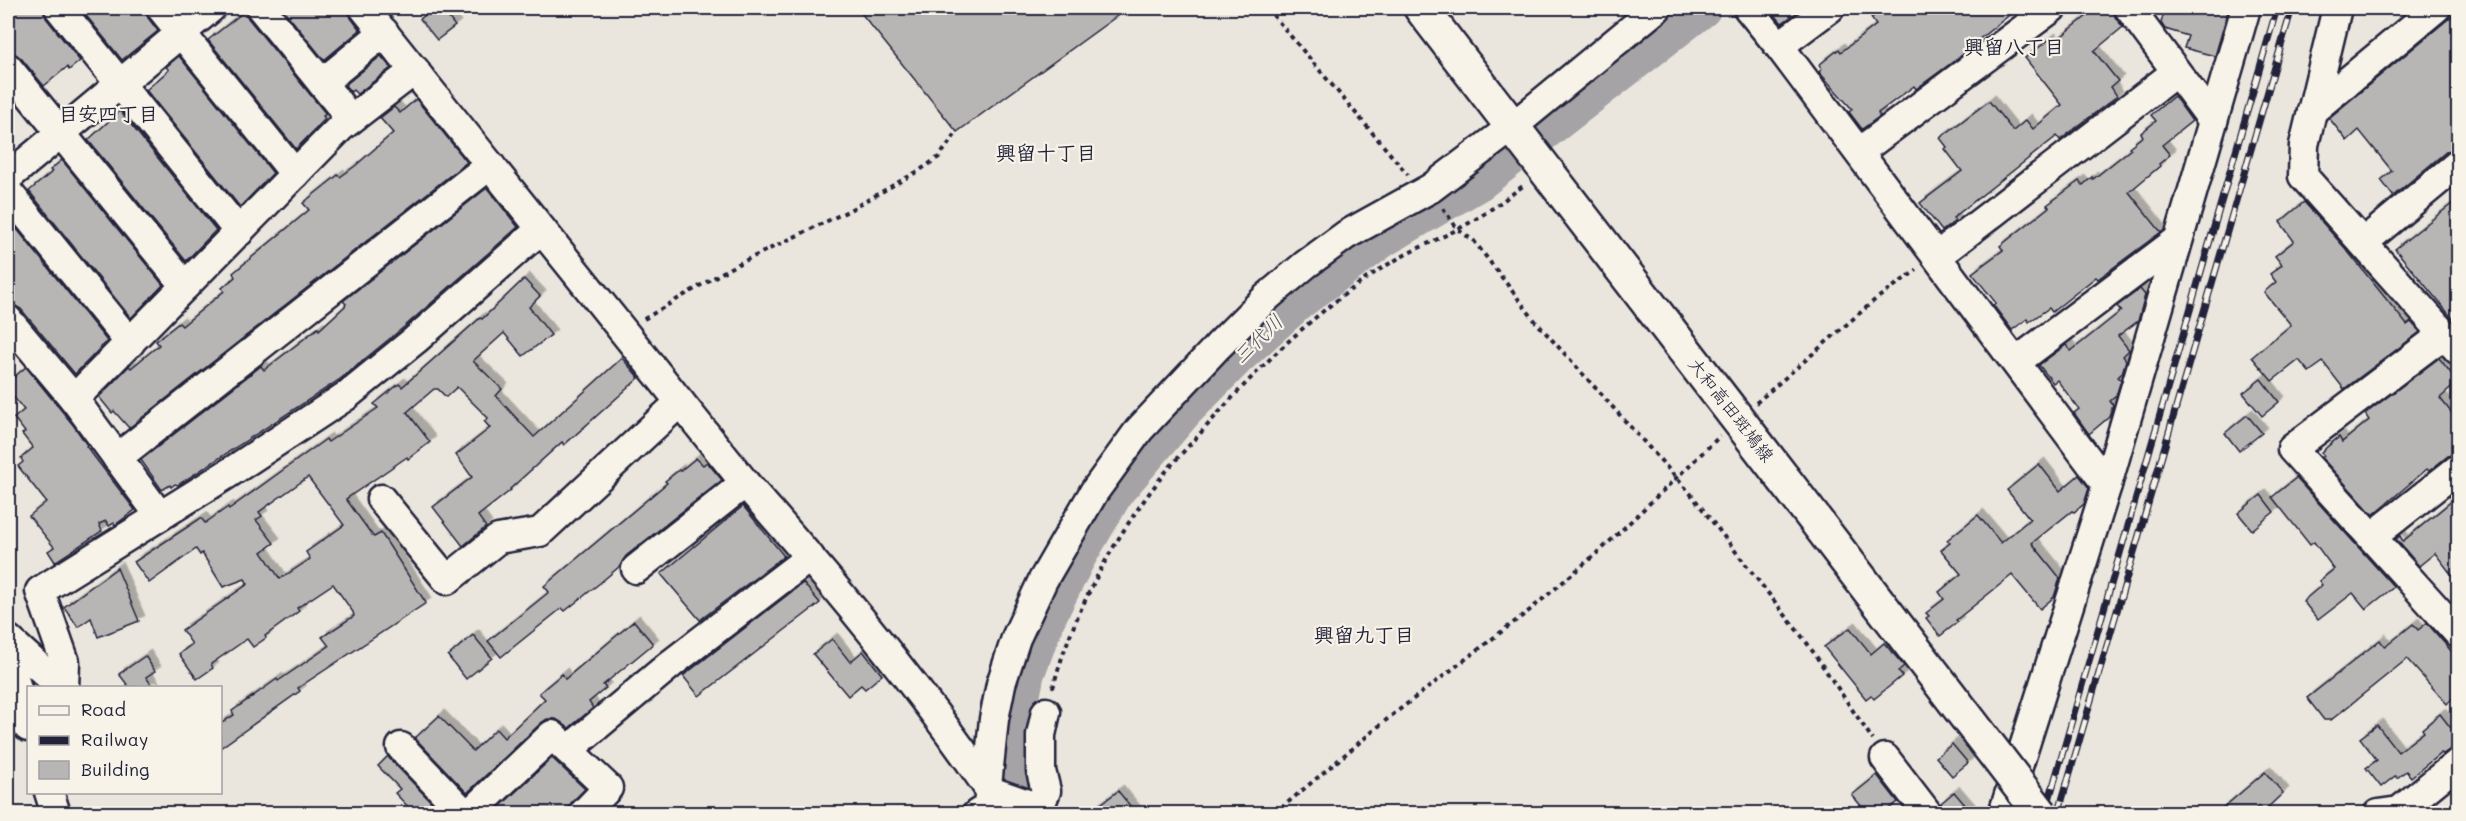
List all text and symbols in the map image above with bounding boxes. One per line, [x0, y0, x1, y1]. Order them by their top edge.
district label: 興留八丁目 [1964, 33, 2064, 59]
district label: 目安四丁目 [58, 100, 158, 126]
district label: 興留十丁目 [996, 139, 1096, 165]
water label: 三代川 [1227, 308, 1288, 368]
street label: 大和高田斑鳩線 [1684, 352, 1780, 466]
district label: 興留九丁目 [1314, 621, 1414, 647]
legend [27, 686, 222, 794]
text: Road [81, 697, 126, 721]
text: Railway [81, 727, 148, 751]
text: Building [81, 757, 149, 781]

